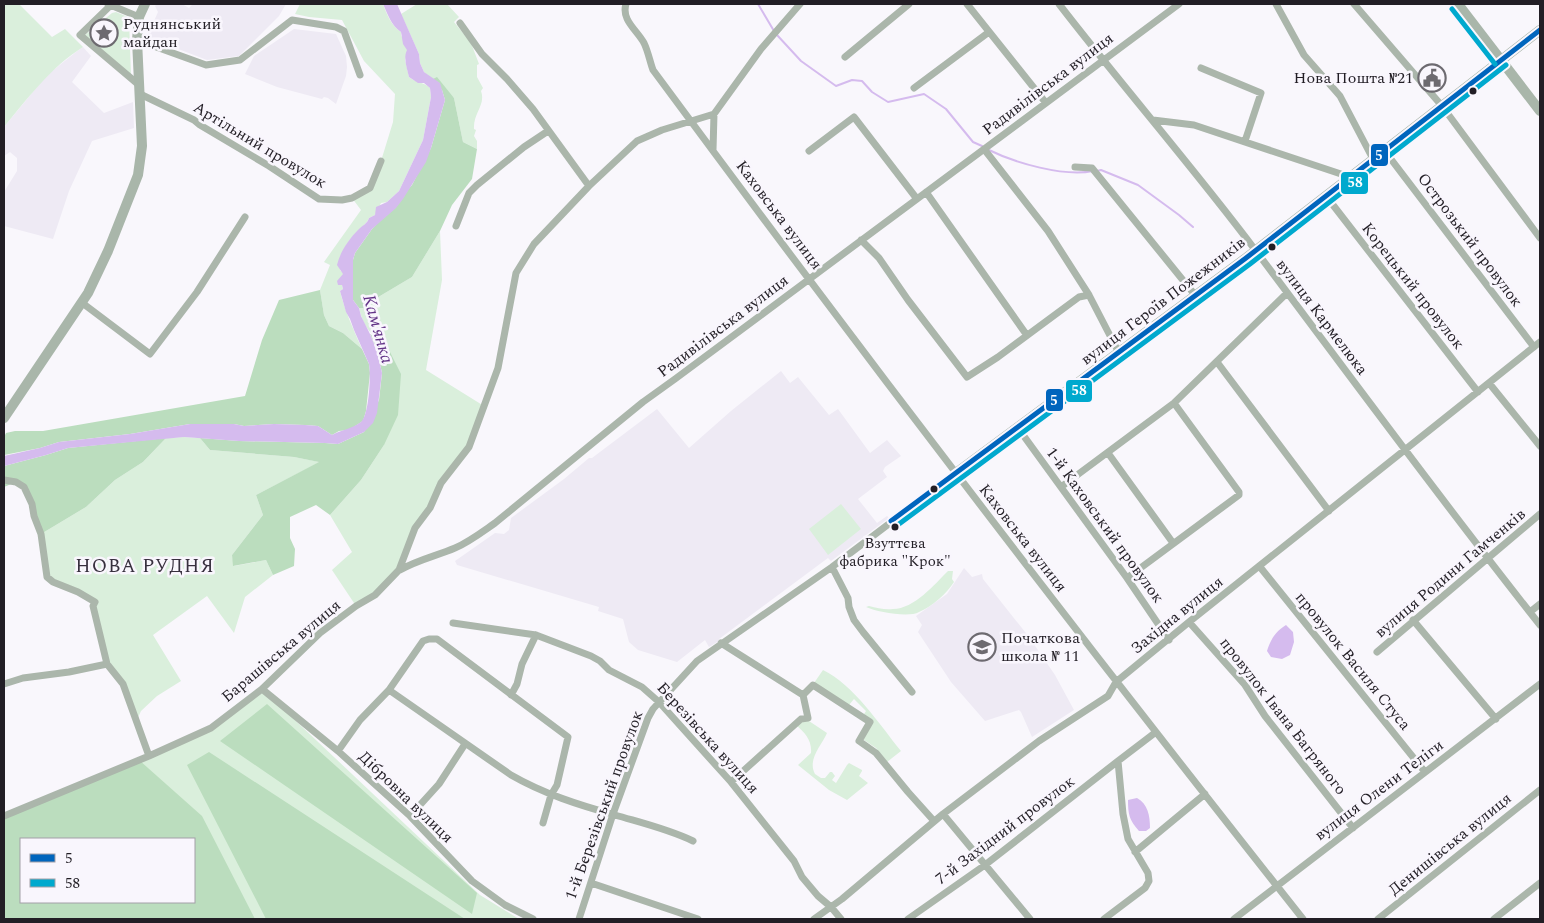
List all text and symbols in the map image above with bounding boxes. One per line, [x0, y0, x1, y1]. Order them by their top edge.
place label: Руднянський майдан [123, 12, 221, 54]
place icon: Руднянський майдан [89, 18, 119, 48]
street label: Радивілівська вулиця [977, 27, 1119, 141]
public building icon: Нова Пошта №21 [1417, 63, 1447, 93]
place label: Нова Пошта №21 [1293, 66, 1413, 90]
unlabelled marker [1468, 86, 1478, 96]
street label: Артільний провулок [189, 96, 331, 195]
line badge: 5 [1370, 143, 1389, 167]
text: 5 [1375, 145, 1383, 166]
street label: Каховська вулиця [730, 155, 828, 275]
street label: Острозький провулок [1411, 168, 1529, 312]
line badge: 58 [1340, 171, 1369, 195]
text: 58 [1347, 172, 1363, 193]
street label: Корецький провулок [1356, 217, 1470, 355]
street label: вулиця Героїв Пожежників [1076, 231, 1250, 371]
unlabelled marker [1267, 242, 1277, 252]
street label: вулиця Кармелюка [1270, 254, 1374, 380]
street label: Радивілівська вулиця [652, 269, 794, 383]
water label: Кам'янка [355, 291, 401, 367]
line badge: 58 [1065, 379, 1093, 403]
text: 58 [1071, 380, 1087, 401]
line badge: 5 [1045, 388, 1064, 412]
text: 5 [1050, 390, 1058, 411]
street label: 1-й Каховський провулок [1040, 442, 1170, 608]
street label: Каховська вулиця [973, 479, 1073, 597]
unlabelled marker [929, 484, 939, 494]
street label: вулиця Родини Гамченків [1369, 502, 1531, 644]
marker: Взуттєва фабрика "Крок" [890, 522, 900, 532]
place label: Взуттєва фабрика "Крок" [839, 532, 951, 573]
district label: НОВА РУДНЯ [75, 552, 215, 581]
street label: Західна вулиця [1126, 570, 1228, 660]
street label: провулок Василя Стуса [1289, 586, 1417, 736]
street label: Барашівська вулиця [216, 594, 346, 708]
place label: Початкова школа № 11 [1001, 626, 1080, 668]
school or university icon: Початкова школа № 11 [967, 632, 997, 662]
street label: провулок Івана Багряного [1214, 632, 1352, 800]
street label: Березівська вулиця [651, 677, 765, 799]
street label: 1-й Березівський провулок [559, 707, 650, 903]
street label: вулиця Олени Теліги [1309, 733, 1449, 847]
street label: Дібровна вулиця [353, 745, 459, 849]
street label: 7-й Західний провулок [930, 769, 1080, 890]
street label: Денишівська вулиця [1383, 787, 1517, 901]
legend [20, 838, 195, 903]
text: 5 [65, 847, 73, 870]
text: 58 [65, 872, 80, 895]

